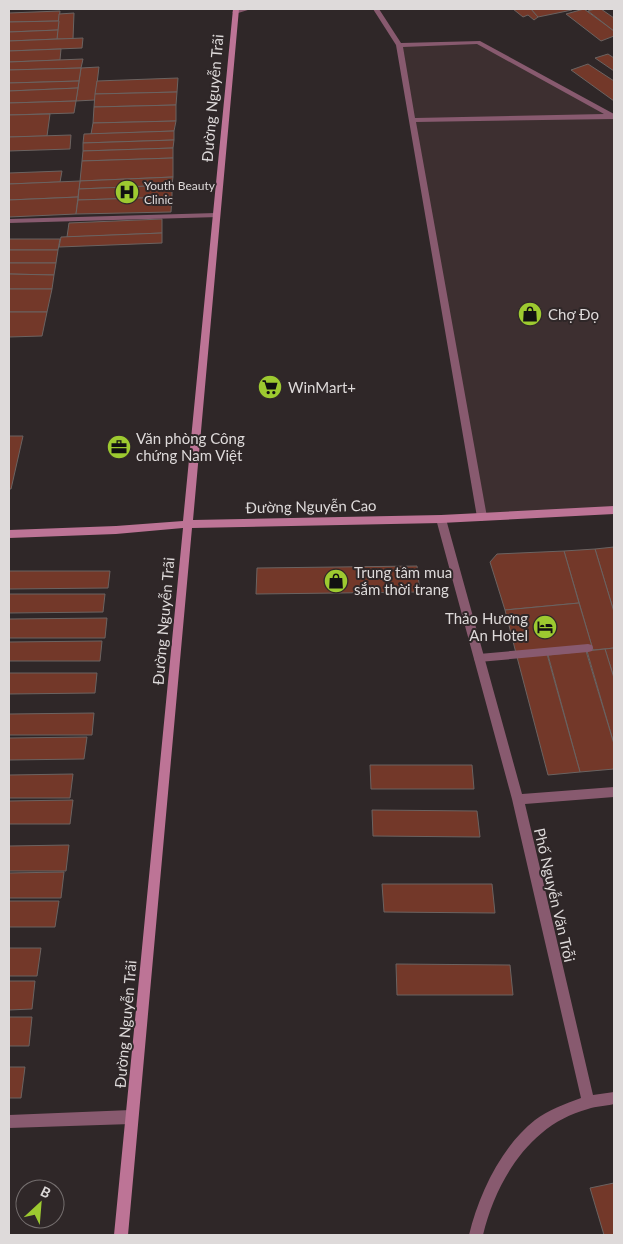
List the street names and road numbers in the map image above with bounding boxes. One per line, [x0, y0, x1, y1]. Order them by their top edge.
street label: Đường Nguyễn Trãi [197, 33, 227, 163]
street label: Đường Nguyễn Cao [245, 496, 377, 516]
street label: Đường Nguyễn Trãi [148, 556, 178, 686]
street label: Phố Nguyễn Văn Trỗi [531, 826, 579, 964]
street label: Đường Nguyễn Trãi [110, 959, 140, 1089]

